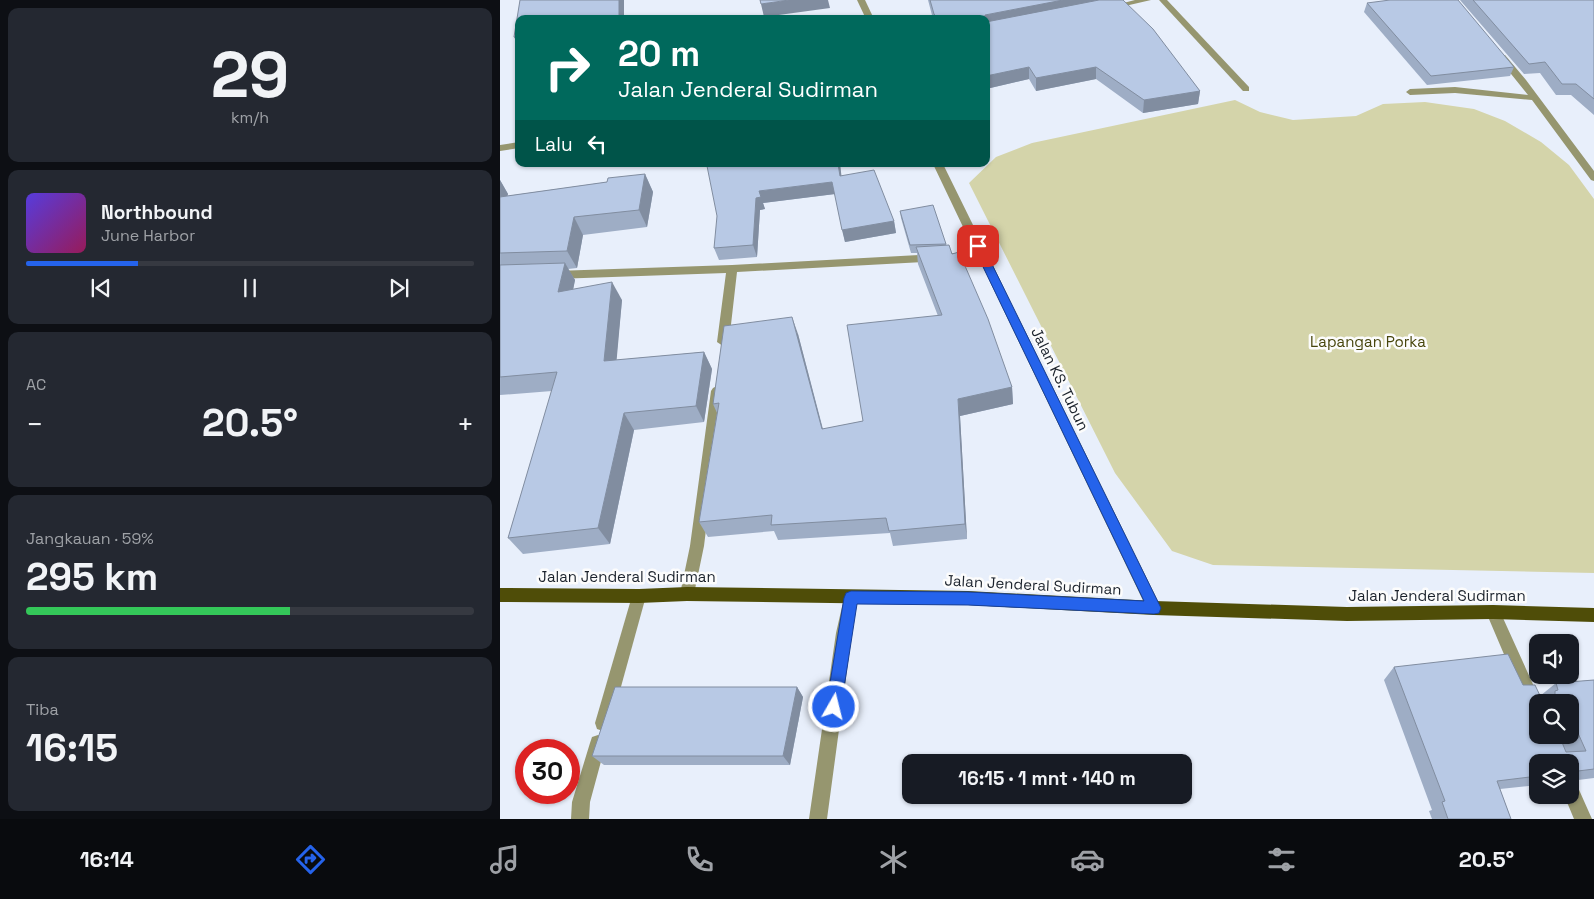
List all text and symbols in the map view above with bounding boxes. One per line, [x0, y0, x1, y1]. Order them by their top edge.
text: 20 m [618, 32, 700, 76]
text: 29 [211, 33, 289, 116]
icon: right [535, 35, 600, 100]
text: Jalan Jenderal Sudirman [618, 75, 878, 103]
text: km/h [231, 107, 269, 128]
icon: left [583, 130, 611, 158]
text: Lalu [535, 132, 573, 157]
text: Northbound [101, 200, 213, 225]
text: June Harbor [101, 225, 195, 246]
pin [957, 225, 999, 267]
icon: arrive [964, 232, 992, 260]
icon: previous [87, 274, 115, 302]
icon: pause [236, 274, 264, 302]
icon: next [385, 274, 413, 302]
street label: Jalan KS. Tubun [1027, 324, 1094, 433]
park label: Lapangan Porka [1310, 332, 1426, 351]
text: AC [26, 374, 46, 395]
text: 20.5° [202, 399, 298, 447]
text: − [26, 406, 43, 442]
text: + [457, 406, 474, 442]
text: Jangkauan · 59% [26, 528, 154, 549]
text: 295 km [26, 553, 158, 601]
street label: Jalan Jenderal Sudirman [538, 567, 716, 586]
street label: Jalan Jenderal Sudirman [944, 570, 1122, 599]
street label: Jalan Jenderal Sudirman [1348, 586, 1526, 605]
map controls [1529, 634, 1579, 804]
button: sound [1529, 634, 1579, 684]
position arrow [807, 680, 859, 732]
button: search [1529, 694, 1579, 744]
text: Tiba [26, 699, 59, 720]
text: 16:15 [26, 724, 118, 772]
speed limit sign: 30 [515, 739, 580, 804]
button: layers [1529, 754, 1579, 804]
text: 16:15 · 1 mnt · 140 m [958, 766, 1136, 791]
icon: directions [293, 842, 328, 877]
icon: music [487, 842, 522, 877]
icon: phone [682, 842, 717, 877]
icon: climate [876, 842, 911, 877]
icon: car [1070, 842, 1105, 877]
icon: filters [1264, 842, 1299, 877]
text: 16:14 [80, 845, 134, 873]
text: 20.5° [1459, 845, 1514, 873]

